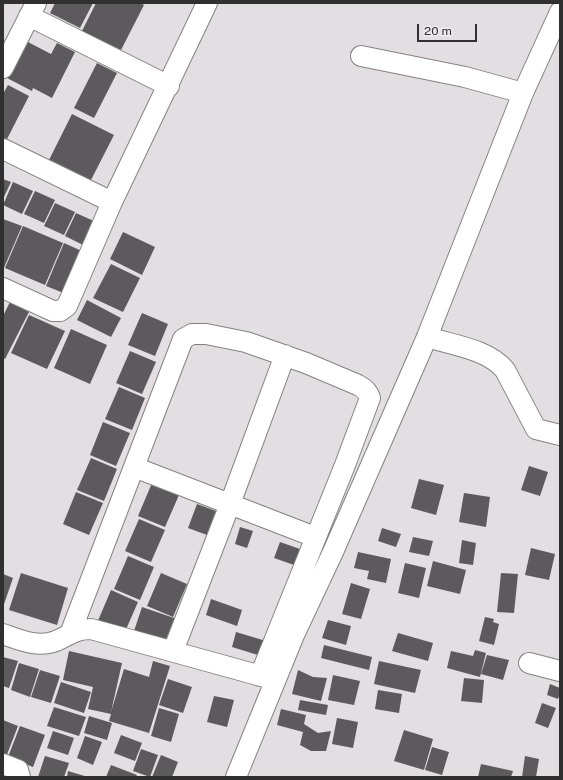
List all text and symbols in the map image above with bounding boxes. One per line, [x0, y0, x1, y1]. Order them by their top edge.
scale bar [419, 16, 479, 42]
text: 20 m [424, 24, 452, 38]

